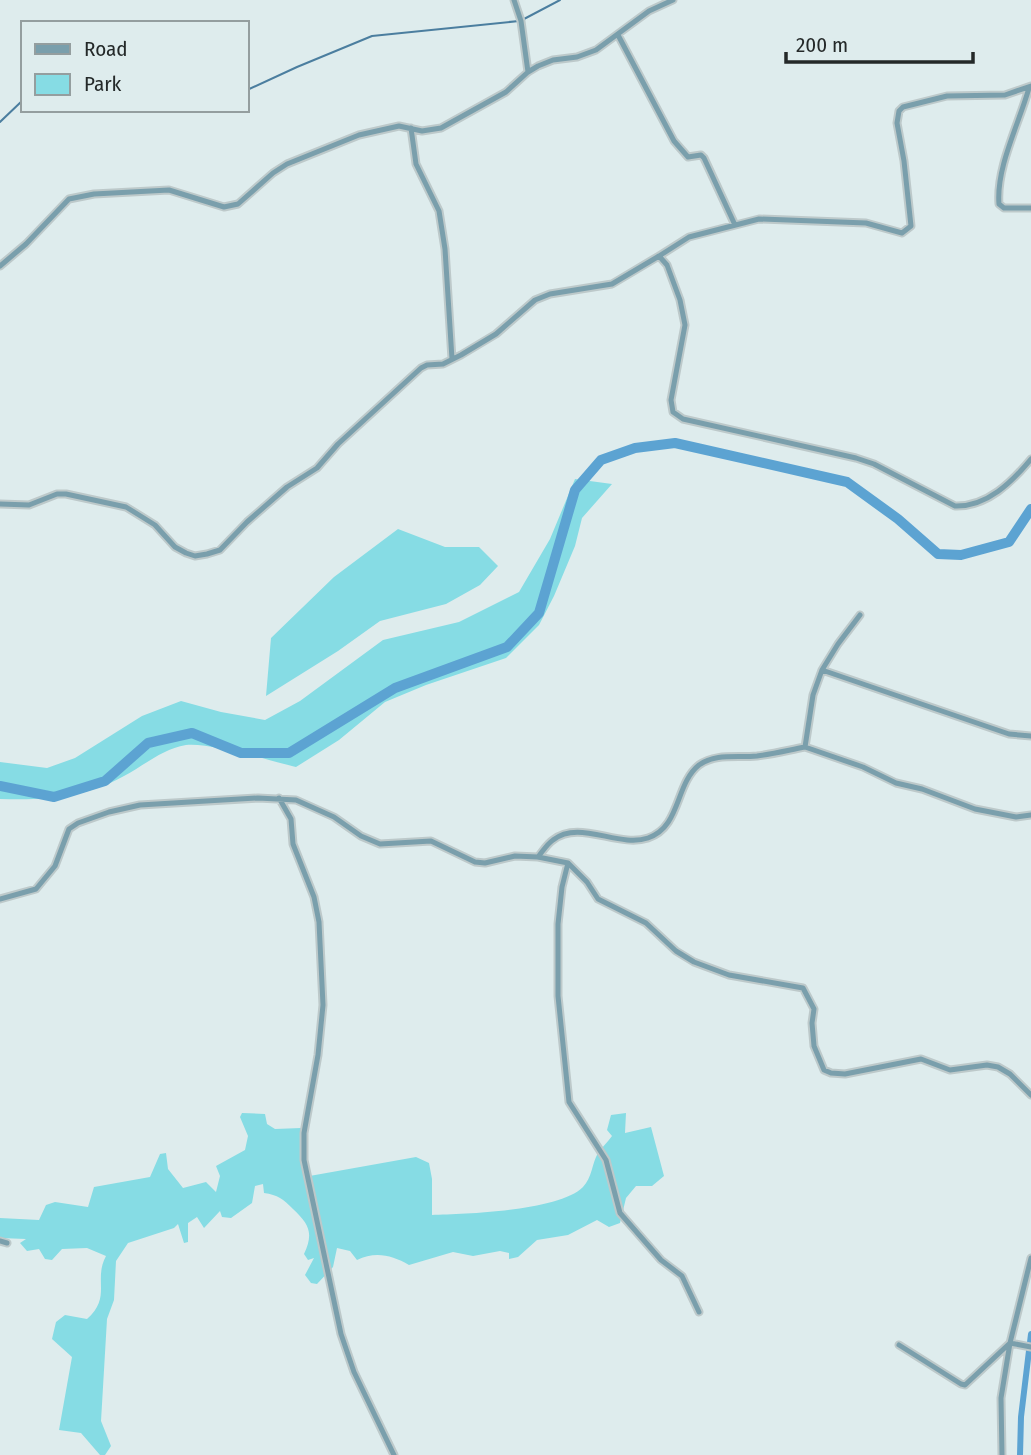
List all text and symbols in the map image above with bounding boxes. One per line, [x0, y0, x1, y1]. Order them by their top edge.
legend [21, 21, 248, 112]
scale bar [786, 21, 973, 65]
text: 200 m [796, 32, 848, 58]
text: Road [84, 36, 128, 62]
text: Park [84, 71, 122, 97]

